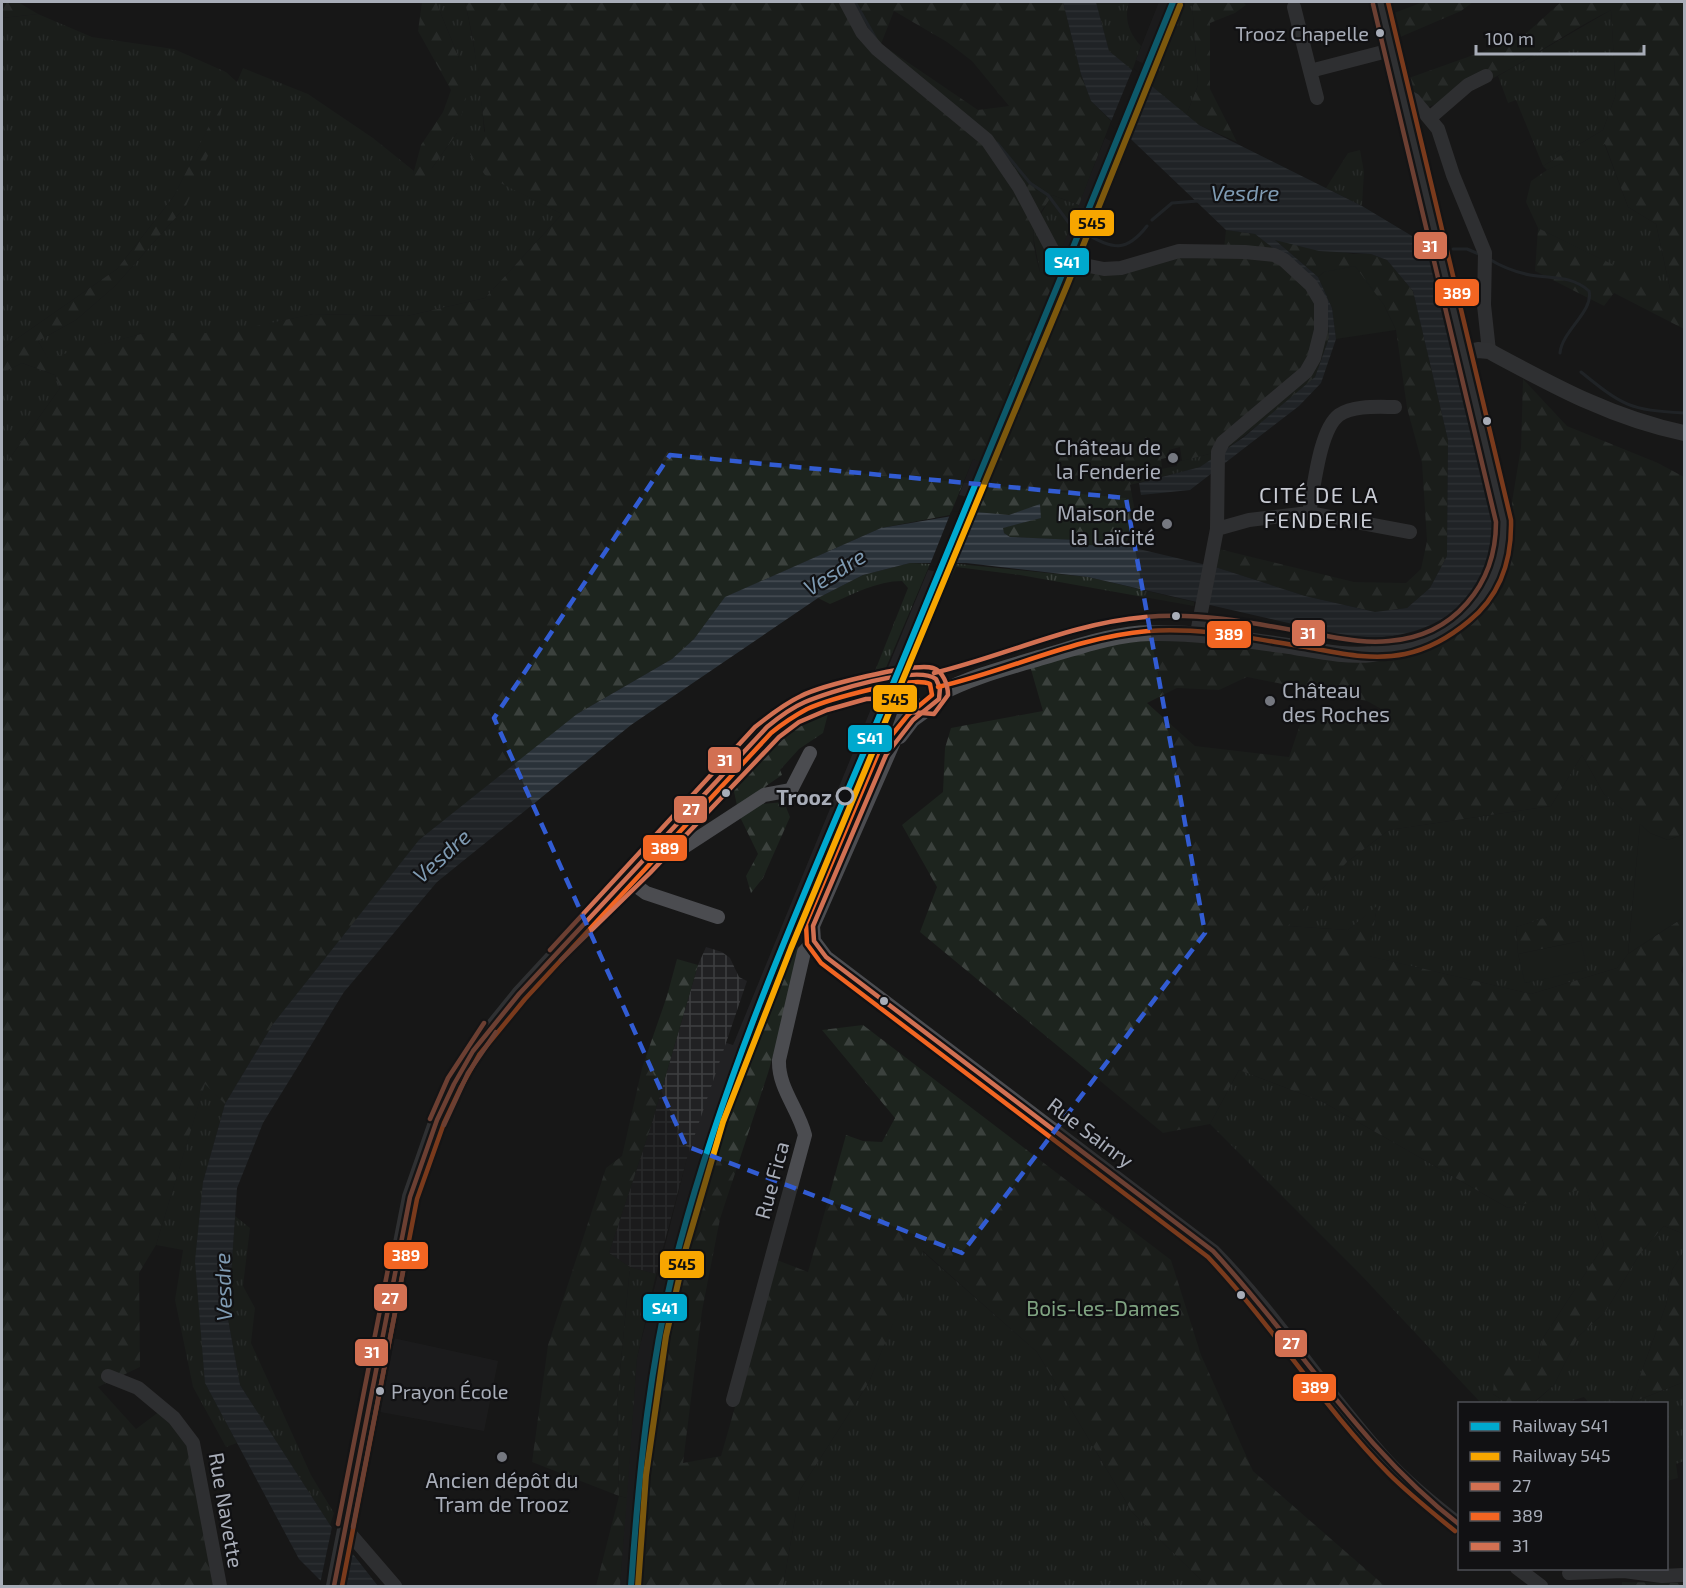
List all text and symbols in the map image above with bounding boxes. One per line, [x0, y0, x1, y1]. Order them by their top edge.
scale bar [1476, 18, 1644, 56]
place label: Trooz Chapelle [1235, 21, 1369, 45]
marker: Trooz Chapelle [1374, 27, 1386, 39]
text: 100 m [1485, 27, 1534, 49]
water label: Vesdre [1211, 179, 1279, 205]
line badge: 545 [1069, 209, 1115, 237]
text: 545 [1078, 213, 1106, 232]
line badge: 31 [1413, 231, 1448, 260]
text: 31 [1422, 236, 1438, 255]
line badge: S41 [1044, 247, 1090, 276]
text: S41 [1054, 252, 1080, 271]
line badge: 389 [1434, 278, 1480, 307]
text: 389 [1443, 283, 1471, 302]
unlabelled marker [1481, 415, 1493, 427]
place label: Château de la Fenderie [1055, 434, 1161, 483]
marker: Château de la Fenderie [1166, 451, 1180, 465]
district label: CITÉ DE LA FENDERIE [1259, 481, 1379, 532]
place label: Maison de la Laïcité [1057, 500, 1155, 549]
marker: Maison de la Laïcité [1160, 517, 1174, 531]
water label: Vesdre [798, 542, 870, 600]
unlabelled marker [1170, 610, 1182, 622]
line badge: 31 [1291, 619, 1326, 647]
line badge: 389 [1206, 620, 1252, 649]
text: 31 [1300, 623, 1316, 642]
text: 389 [1215, 624, 1243, 643]
place label: Château des Roches [1282, 677, 1390, 726]
line badge: 545 [872, 684, 918, 713]
text: 545 [881, 689, 909, 708]
marker: Château des Roches [1263, 694, 1277, 708]
line badge: S41 [847, 724, 893, 753]
text: S41 [857, 728, 883, 747]
line badge: 31 [707, 746, 742, 774]
text: 31 [717, 750, 733, 769]
place label: Trooz [776, 784, 832, 809]
unlabelled marker [720, 787, 732, 799]
marker: Trooz [836, 787, 854, 805]
line badge: 27 [673, 795, 708, 824]
text: 27 [682, 799, 700, 818]
water label: Vesdre [407, 822, 475, 888]
line badge: 389 [642, 834, 688, 862]
text: 389 [651, 838, 679, 857]
unlabelled marker [878, 995, 890, 1007]
street label: Rue Sainry [1043, 1092, 1139, 1172]
street label: Rue Fica [749, 1138, 793, 1222]
line badge: 389 [383, 1241, 429, 1270]
text: 389 [392, 1245, 420, 1264]
line badge: 545 [659, 1250, 705, 1279]
water label: Vesdre [208, 1252, 236, 1322]
text: 545 [668, 1254, 696, 1273]
line badge: 27 [373, 1283, 408, 1312]
text: 27 [381, 1288, 399, 1307]
unlabelled marker [1235, 1289, 1247, 1301]
line badge: S41 [642, 1293, 688, 1322]
park label: Bois-les-Dames [1026, 1295, 1180, 1320]
text: S41 [652, 1298, 678, 1317]
line badge: 27 [1274, 1329, 1308, 1358]
text: 27 [1282, 1333, 1300, 1352]
line badge: 31 [354, 1338, 389, 1367]
text: 31 [364, 1342, 380, 1361]
line badge: 389 [1292, 1373, 1337, 1402]
text: 389 [1301, 1377, 1329, 1396]
place label: Prayon École [391, 1379, 509, 1403]
marker: Prayon École [374, 1385, 386, 1397]
legend [1458, 1402, 1668, 1570]
text: Railway S41 [1512, 1414, 1609, 1436]
text: Railway 545 [1512, 1444, 1611, 1466]
street label: Rue Navette [205, 1450, 249, 1570]
marker: Ancien dépôt du Tram de Trooz [495, 1450, 509, 1464]
place label: Ancien dépôt du Tram de Trooz [426, 1467, 578, 1516]
text: 27 [1512, 1474, 1531, 1496]
text: 389 [1512, 1504, 1543, 1526]
text: 31 [1512, 1534, 1529, 1556]

